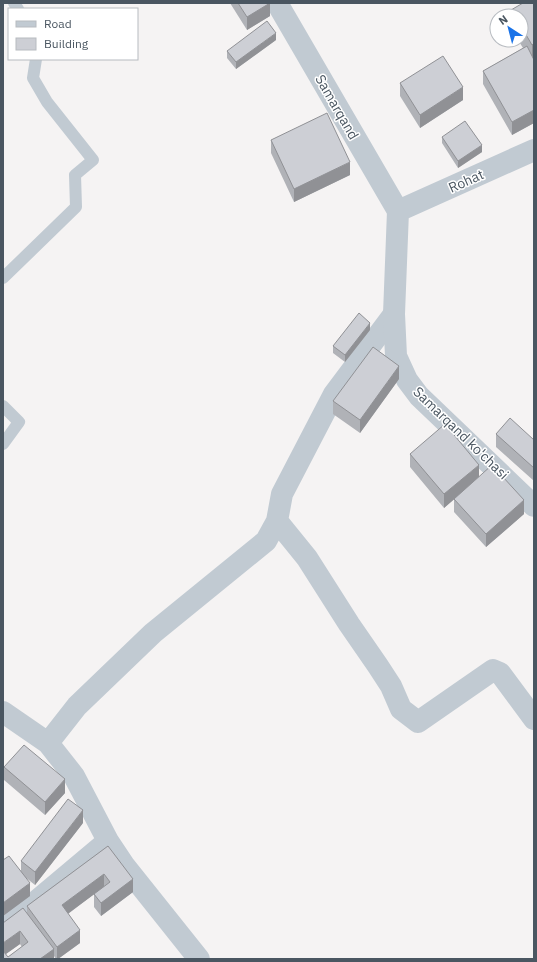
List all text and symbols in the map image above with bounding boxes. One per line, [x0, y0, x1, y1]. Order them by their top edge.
legend [8, 8, 138, 60]
north arrow [489, 8, 529, 48]
text: N [496, 12, 510, 28]
text: Road [44, 16, 72, 31]
text: Building [44, 36, 89, 51]
street label: Samarqand [311, 71, 363, 143]
street label: Rohat [445, 165, 487, 197]
street label: Samarqand ko'chasi [409, 383, 513, 483]

